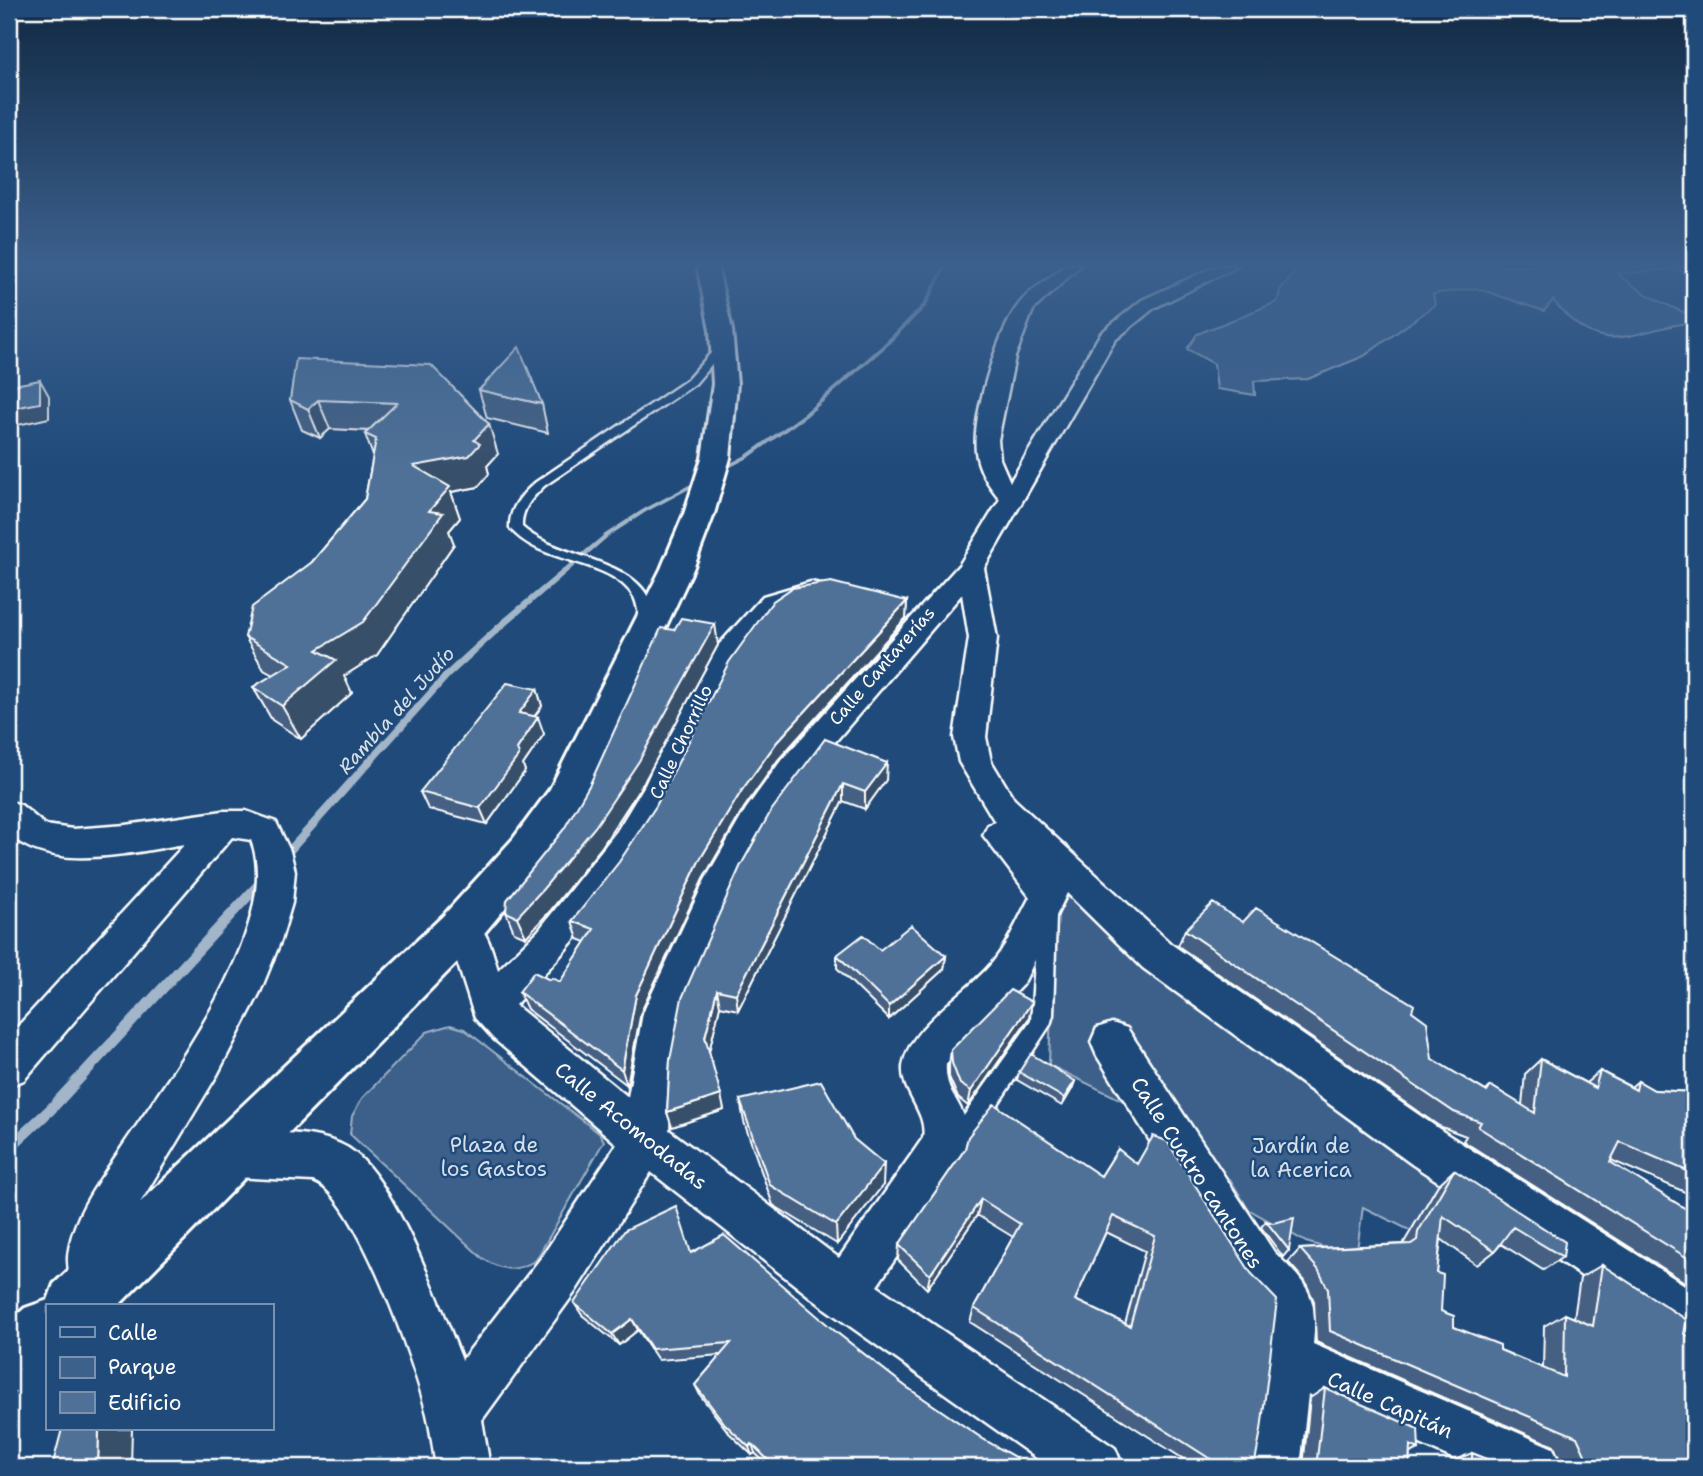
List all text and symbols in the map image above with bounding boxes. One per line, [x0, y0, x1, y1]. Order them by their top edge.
street label: Calle Cantarerías [824, 601, 940, 731]
water label: Rambla del Judío [333, 641, 460, 779]
street label: Calle Chorrillo [644, 681, 718, 803]
street label: Calle Acomodadas [549, 1056, 713, 1196]
street label: Calle Cuatro cantones [1124, 1072, 1270, 1274]
park label: Plaza de los Gastos [441, 1131, 547, 1183]
park label: Jardín de la Acerica [1250, 1132, 1352, 1184]
legend [46, 1304, 273, 1430]
text: Calle [108, 1319, 158, 1347]
text: Parque [108, 1353, 177, 1381]
street label: Calle Capitán [1323, 1365, 1457, 1445]
text: Edificio [108, 1389, 181, 1417]

